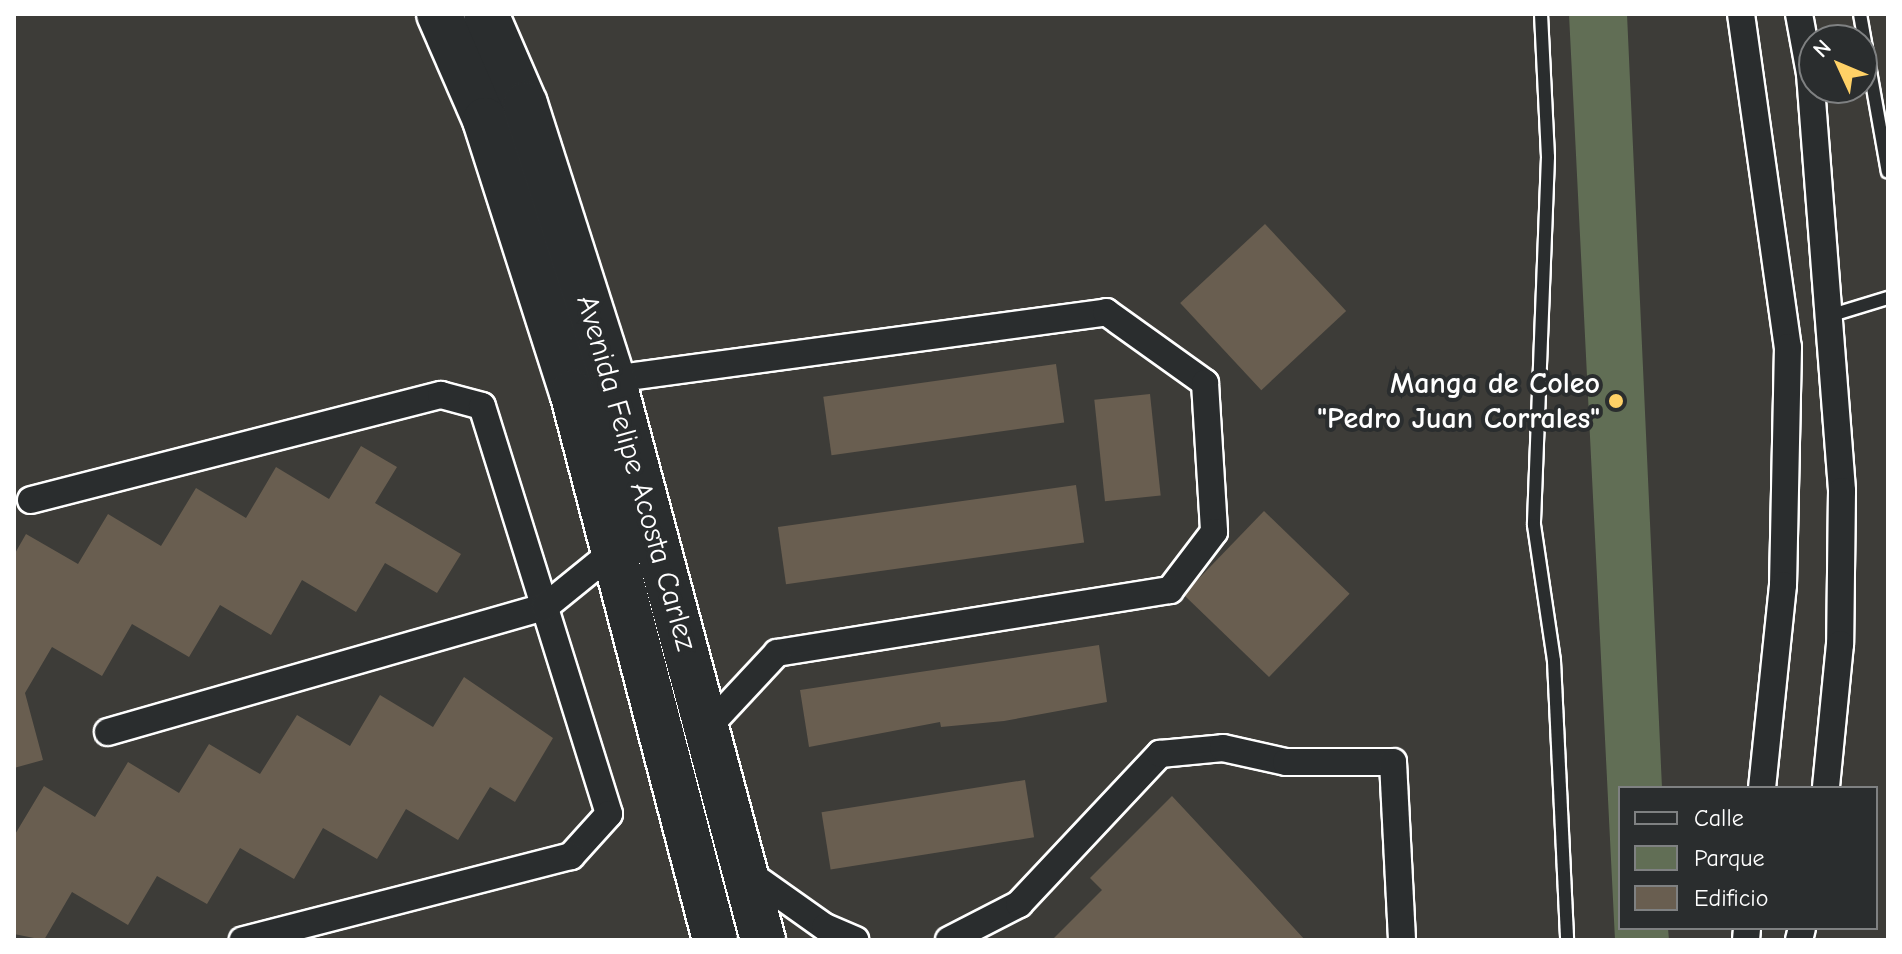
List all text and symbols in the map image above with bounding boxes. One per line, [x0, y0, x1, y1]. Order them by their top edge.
north arrow [1798, 24, 1878, 104]
text: N [1808, 35, 1837, 63]
street label: Avenida Felipe Acosta Carlez [568, 291, 704, 655]
place label: Manga de Coleo "Pedro Juan Corrales" [1317, 366, 1600, 436]
marker: Manga de Coleo "Pedro Juan Corrales" [1607, 392, 1625, 410]
legend [1618, 786, 1878, 930]
text: Calle [1694, 804, 1744, 832]
text: Parque [1694, 844, 1765, 872]
text: Edificio [1694, 884, 1769, 912]

